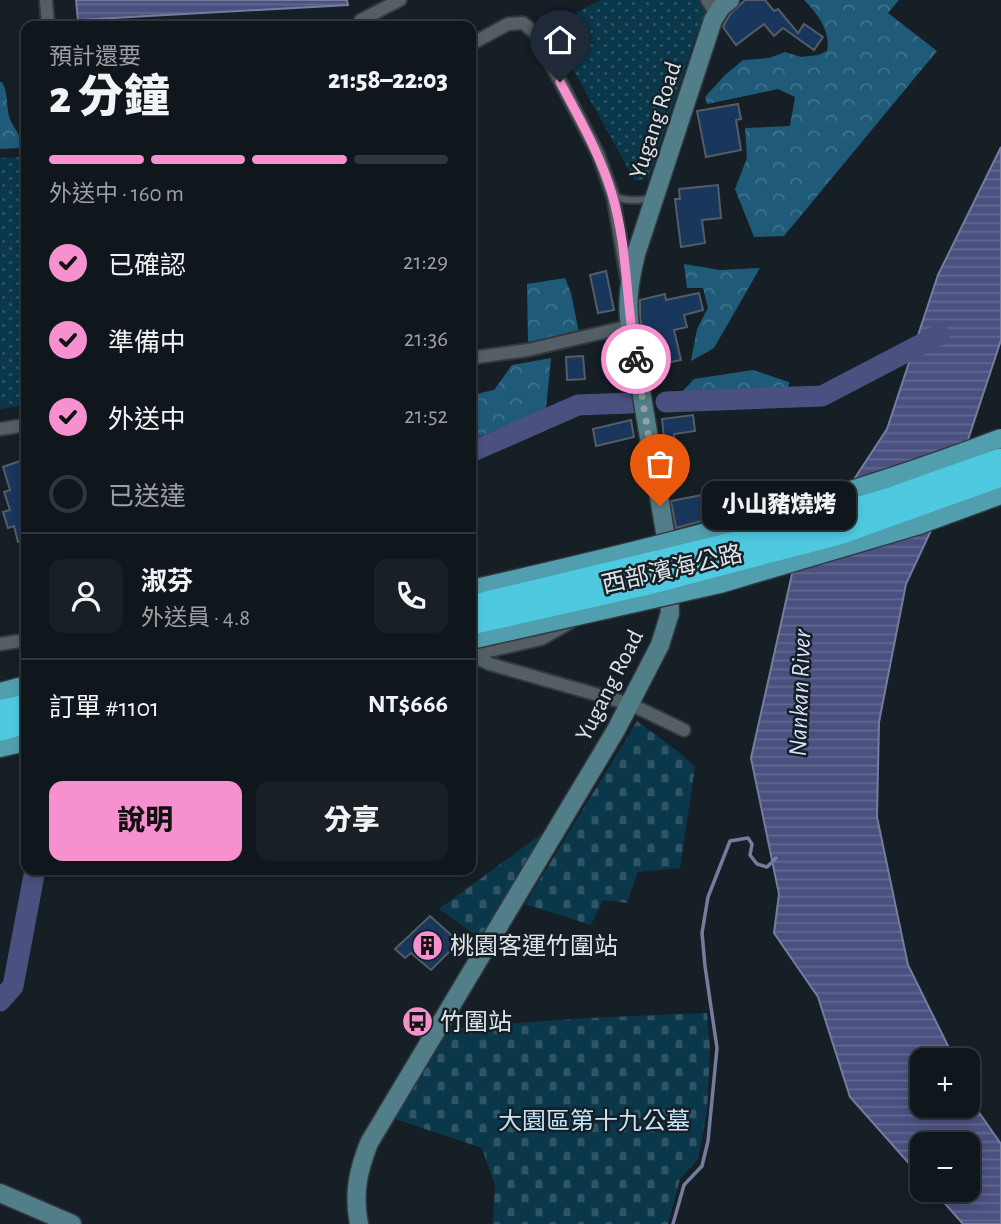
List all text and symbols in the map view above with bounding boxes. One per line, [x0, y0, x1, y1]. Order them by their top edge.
pin [530, 10, 590, 82]
icon: home [541, 21, 579, 59]
text: 預計還要 [49, 46, 141, 69]
street label: Yugang Road [626, 59, 686, 182]
text: 21:58–22:03 [328, 67, 448, 93]
text: 2 分鐘 [49, 75, 170, 121]
text: 外送中 · 160 m [49, 183, 184, 206]
icon: check [49, 244, 87, 282]
text: 21:29 [403, 251, 448, 274]
text: 已確認 [108, 253, 186, 279]
icon: check [49, 321, 87, 359]
courier [601, 324, 671, 394]
text: 21:36 [404, 328, 448, 351]
text: 準備中 [108, 330, 186, 356]
icon: bike [617, 340, 655, 378]
icon: check [49, 398, 87, 436]
text: 21:52 [404, 405, 448, 428]
text: 外送中 [108, 407, 186, 433]
pin [630, 434, 690, 506]
icon: bag [641, 445, 679, 483]
callout: 小山豬燒烤 [702, 482, 856, 530]
text: 已送達 [108, 484, 186, 510]
text: 小山豬燒烤 [722, 494, 837, 517]
street label: 西部濱海公路 [599, 540, 745, 598]
button: person [49, 559, 123, 633]
button: phone [374, 559, 448, 633]
text: 淑芬 [141, 569, 193, 595]
text: 外送員 · 4.8 [141, 607, 250, 630]
street label: Yugang Road [572, 626, 648, 745]
water label: Nankan River [785, 628, 815, 757]
text: NT$666 [368, 691, 448, 717]
text: 訂單 #1101 [49, 695, 159, 721]
button: 說明 [49, 781, 242, 861]
button: 分享 [256, 781, 448, 861]
building icon: 桃園客運竹圍站 [410, 929, 444, 963]
place label: 桃園客運竹圍站 [450, 933, 618, 959]
bus stop icon: 竹圍站 [400, 1005, 434, 1039]
place label: 竹圍站 [440, 1009, 512, 1035]
map controls [910, 1048, 980, 1202]
button: + [910, 1048, 980, 1118]
park label: 大園區第十九公墓 [498, 1108, 690, 1134]
button: − [910, 1132, 980, 1202]

